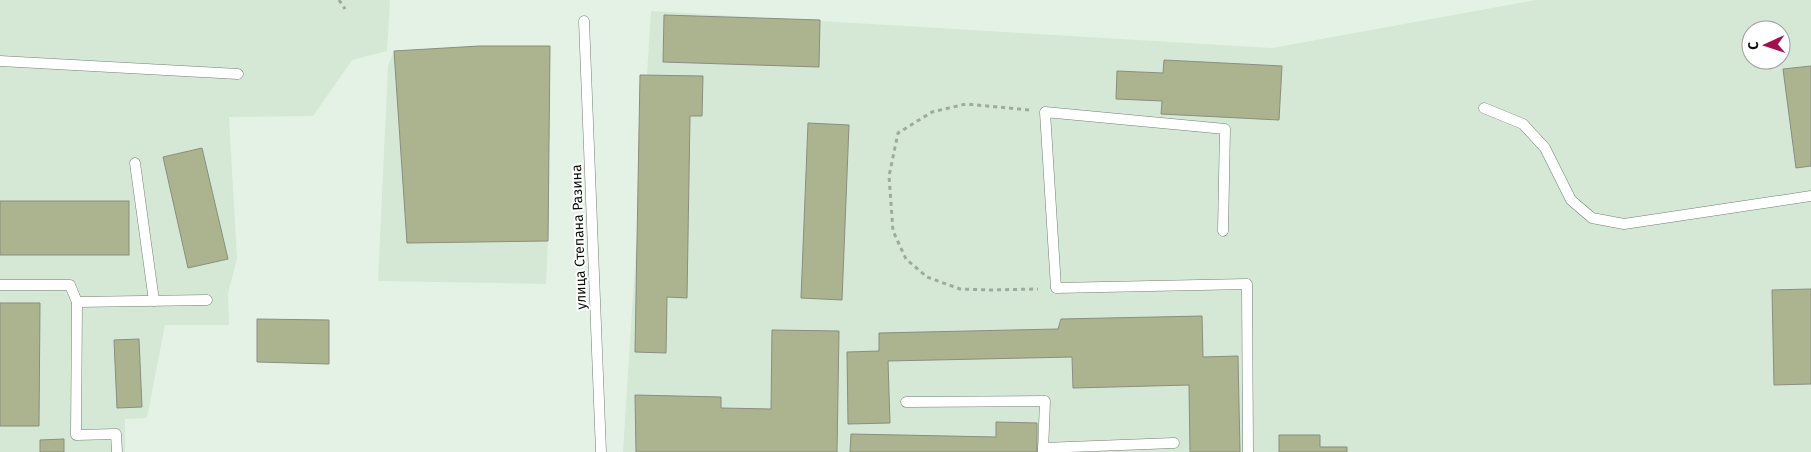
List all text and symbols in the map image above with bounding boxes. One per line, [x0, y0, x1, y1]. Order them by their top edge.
north arrow [1741, 20, 1791, 70]
text: С [1745, 41, 1762, 50]
street label: улица Степана Разина [568, 164, 590, 310]

